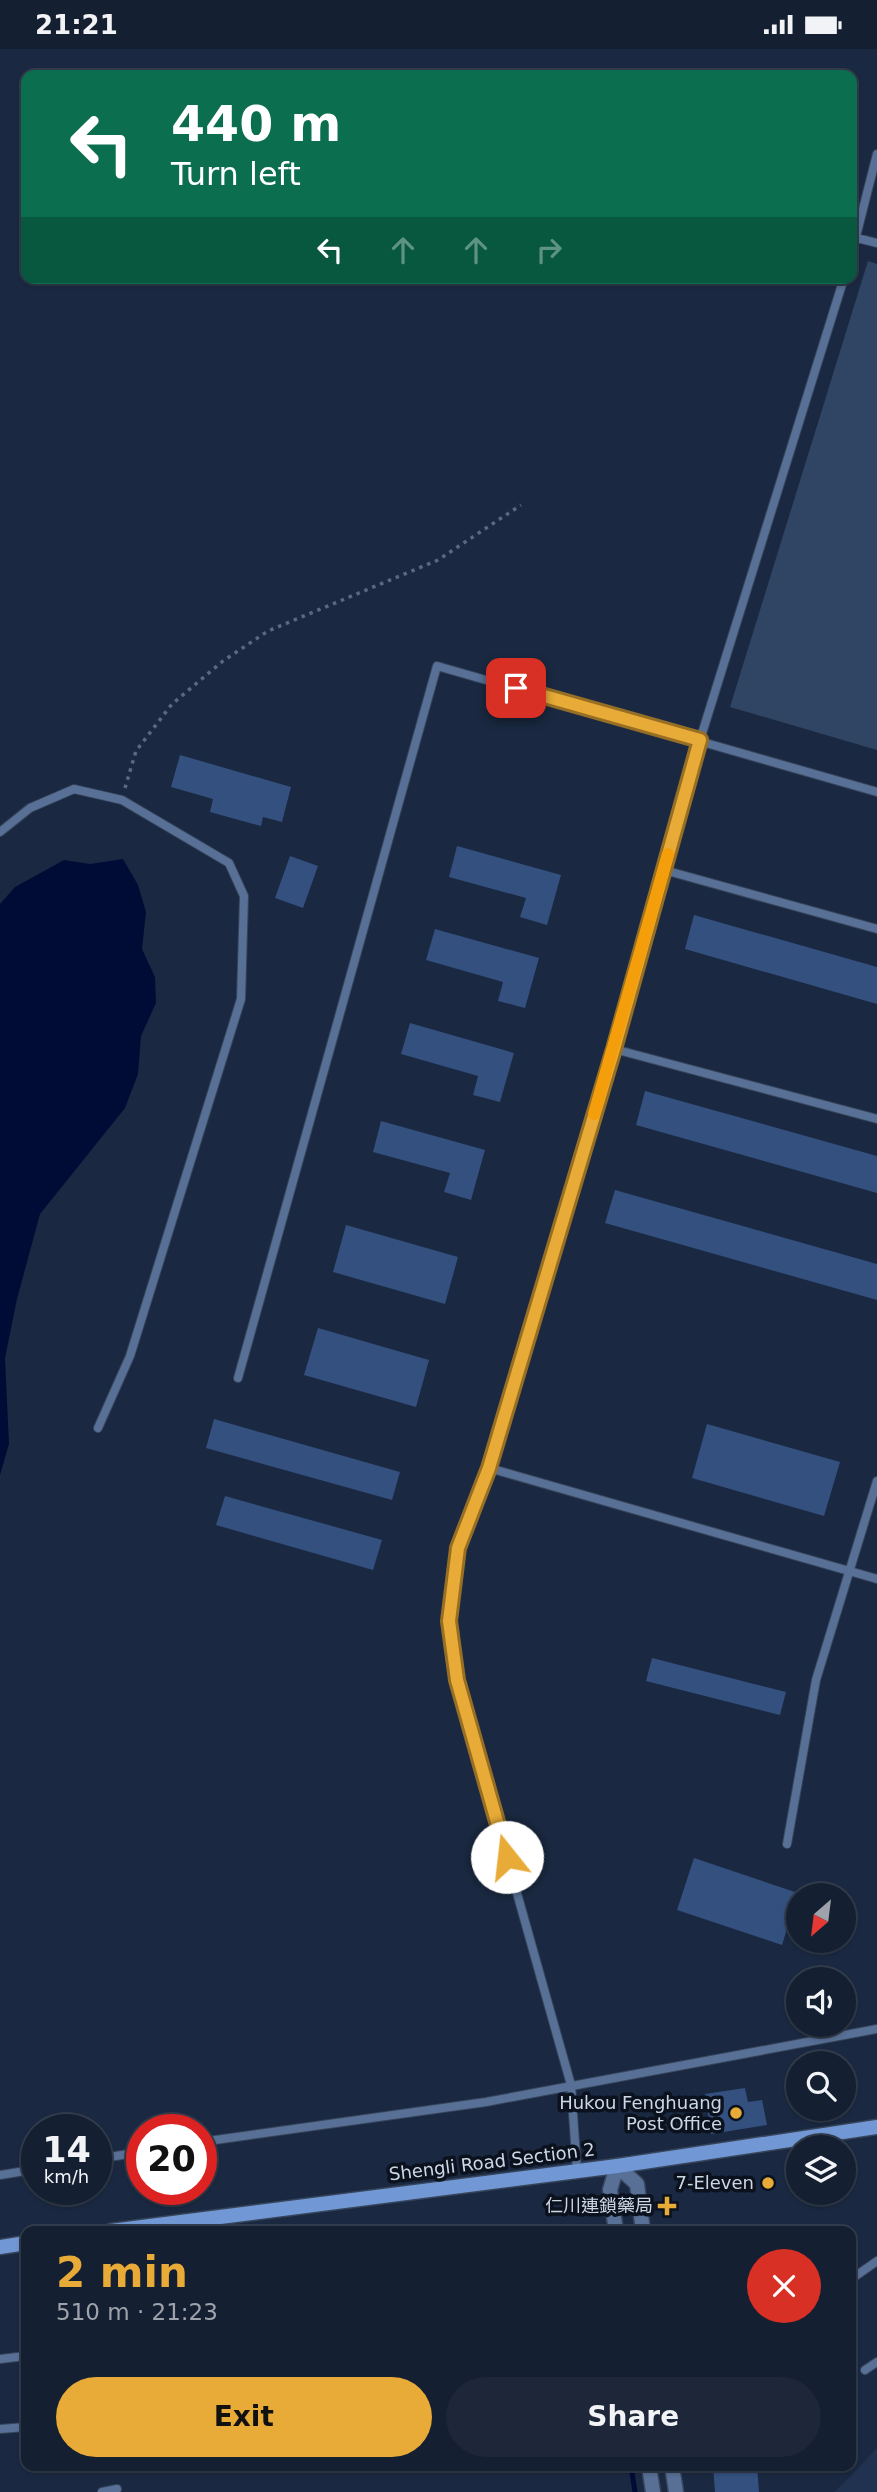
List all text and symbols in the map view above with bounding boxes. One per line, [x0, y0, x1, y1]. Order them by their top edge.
text: 21:21 [35, 10, 118, 40]
text: 440 m [171, 96, 341, 153]
icon: left [56, 98, 147, 189]
text: Turn left [171, 155, 301, 193]
icon: left [311, 231, 349, 269]
icon: ahead [384, 231, 422, 269]
icon: ahead [457, 231, 495, 269]
icon: right [530, 231, 568, 269]
pin [486, 658, 546, 718]
icon: arrive [497, 669, 535, 707]
position arrow [470, 1820, 544, 1894]
north arrow [786, 1883, 856, 1953]
map controls [786, 1883, 856, 2205]
button: sound [786, 1967, 856, 2037]
button: search [786, 2051, 856, 2121]
place label: Hukou Fenghuang Post Office [559, 2092, 722, 2134]
marker: Hukou Fenghuang Post Office [728, 2105, 744, 2121]
speed limit sign: 20 [126, 2114, 217, 2205]
text: 14 [42, 2130, 91, 2170]
button: layers [786, 2135, 856, 2205]
street label: Shengli Road Section 2 [388, 2138, 596, 2185]
text: km/h [44, 2166, 89, 2187]
place label: 7-Eleven [675, 2172, 754, 2193]
marker: 7-Eleven [760, 2175, 776, 2191]
place label: 仁川連鎖藥局 [545, 2195, 653, 2216]
marker: 仁川連鎖藥局 [659, 2198, 675, 2214]
text: 2 min [56, 2248, 188, 2297]
button: close [747, 2249, 821, 2323]
text: 510 m · 21:23 [56, 2299, 218, 2325]
button: Exit [56, 2377, 432, 2457]
button: Share [446, 2377, 821, 2457]

